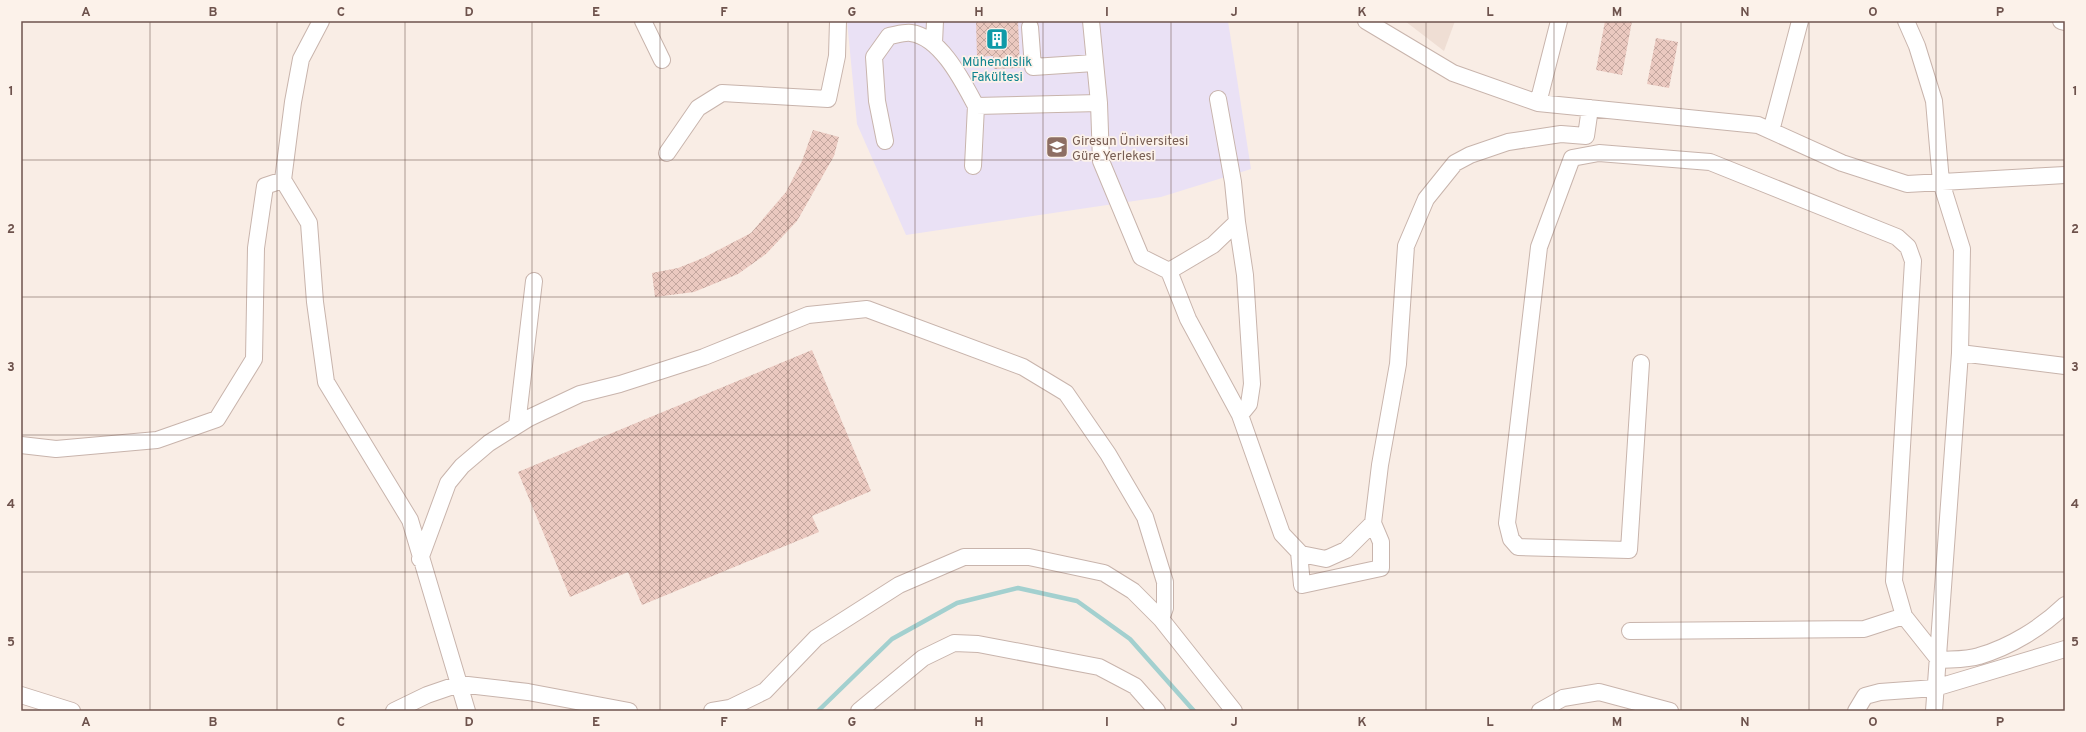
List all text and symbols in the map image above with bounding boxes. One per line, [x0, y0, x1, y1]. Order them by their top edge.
text: A [81, 5, 91, 21]
text: B [209, 5, 218, 21]
text: C [337, 5, 345, 21]
text: D [464, 5, 474, 21]
text: E [592, 5, 600, 21]
text: F [720, 5, 728, 21]
text: G [848, 5, 857, 21]
text: H [974, 5, 984, 21]
text: I [1105, 5, 1109, 21]
text: J [1230, 5, 1238, 21]
text: K [1357, 5, 1367, 21]
text: L [1486, 5, 1494, 21]
text: M [1612, 5, 1622, 21]
text: N [1740, 5, 1750, 21]
text: O [1868, 5, 1878, 21]
text: P [1996, 5, 2005, 21]
building icon: Mühendislik Fakültesi [984, 26, 1010, 52]
place label: Mühendislik Fakültesi [962, 55, 1032, 86]
text: 1 [8, 84, 14, 100]
text: 1 [2072, 84, 2078, 100]
place label: Giresun Üniversitesi Güre Yerlekesi [1072, 132, 1188, 165]
school or university icon: Giresun Üniversitesi Güre Yerlekesi [1044, 134, 1070, 160]
text: 2 [7, 222, 15, 238]
text: 2 [2071, 222, 2079, 238]
text: 3 [7, 360, 15, 376]
text: 3 [2071, 360, 2079, 376]
text: 4 [7, 497, 15, 513]
text: 4 [2071, 497, 2079, 513]
text: 5 [7, 635, 15, 651]
text: 5 [2071, 635, 2079, 651]
text: A [81, 715, 91, 731]
text: B [209, 715, 218, 731]
text: C [337, 715, 345, 731]
text: D [464, 715, 474, 731]
text: E [592, 715, 600, 731]
text: F [720, 715, 728, 731]
text: G [848, 715, 857, 731]
text: H [974, 715, 984, 731]
text: I [1105, 715, 1109, 731]
text: J [1230, 715, 1238, 731]
text: K [1357, 715, 1367, 731]
text: L [1486, 715, 1494, 731]
text: M [1612, 715, 1622, 731]
text: N [1740, 715, 1750, 731]
text: O [1868, 715, 1878, 731]
text: P [1996, 715, 2005, 731]

